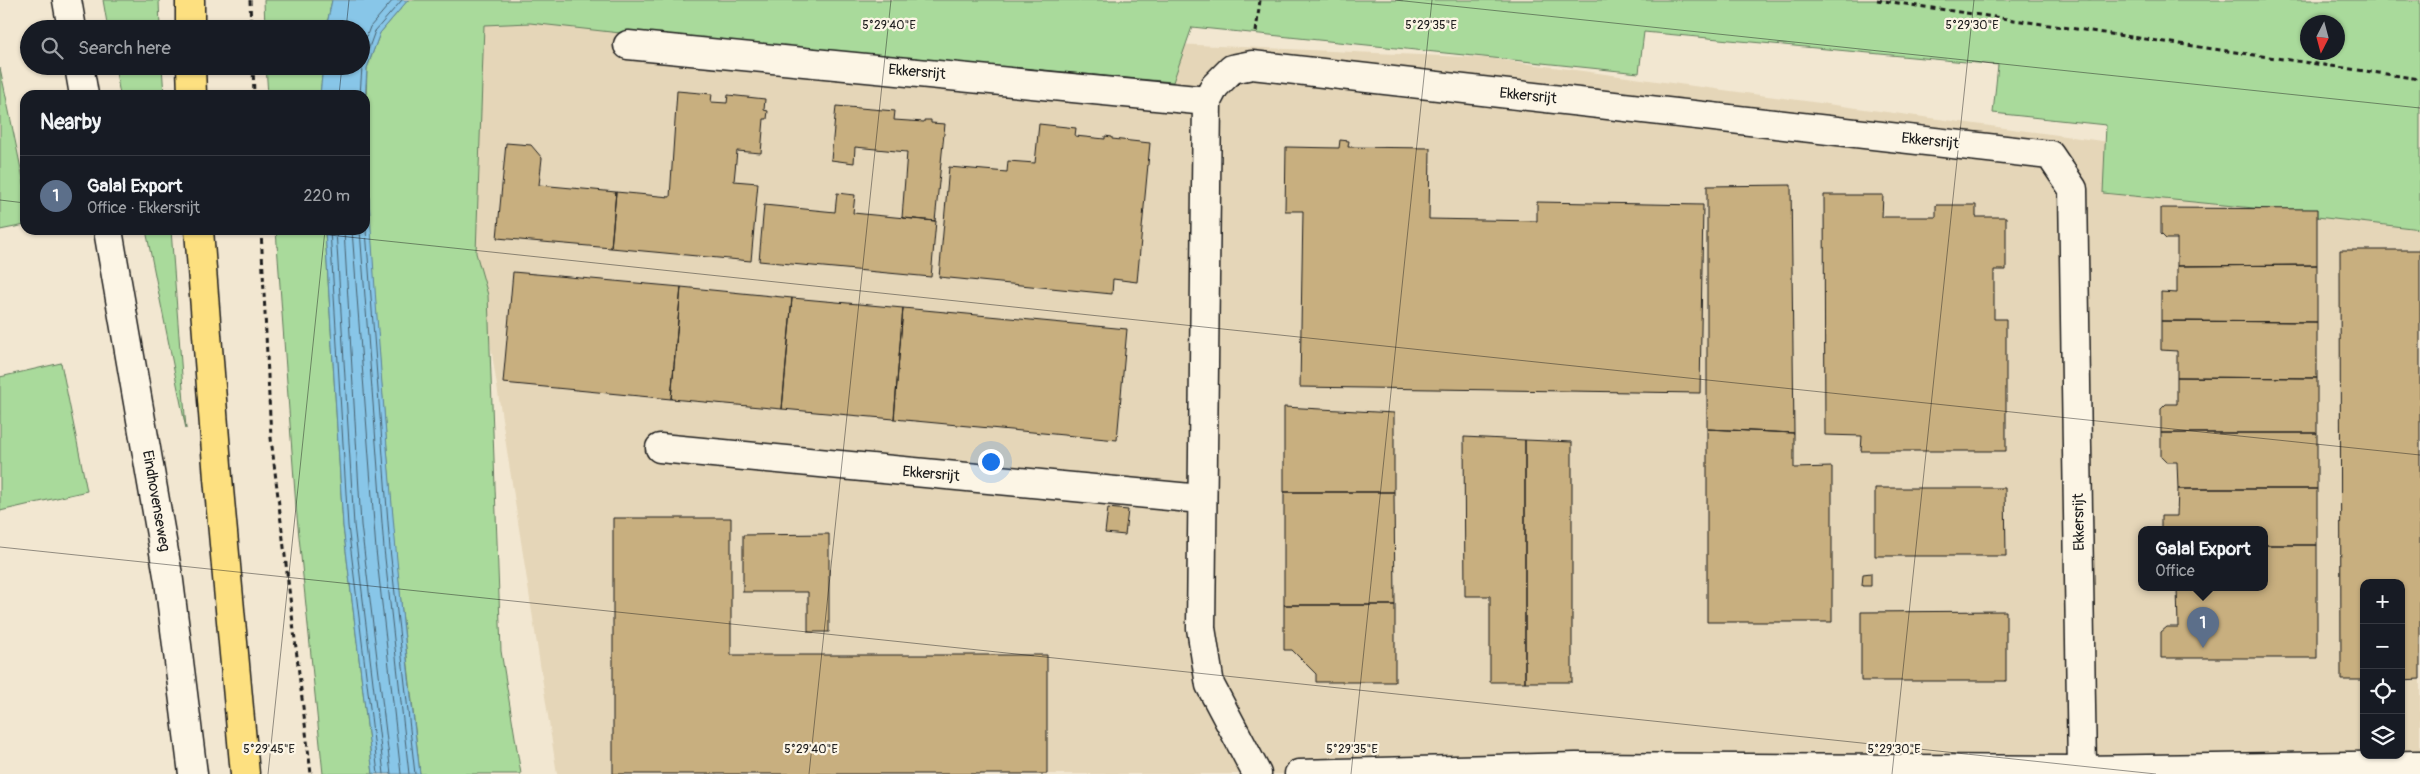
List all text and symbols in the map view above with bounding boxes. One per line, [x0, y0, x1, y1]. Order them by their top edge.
north arrow [2300, 15, 2345, 60]
text: 5°29'40"E [862, 18, 916, 33]
text: 5°29'35"E [1405, 18, 1457, 33]
text: 5°29'30"E [1945, 18, 1999, 33]
search box [20, 20, 370, 75]
icon: search [38, 34, 66, 62]
text: Search here [78, 36, 171, 60]
street label: Ekkersrijt [887, 60, 947, 84]
street label: Ekkersrijt [1498, 84, 1559, 109]
text: Nearby [40, 109, 101, 136]
street label: Ekkersrijt [1900, 129, 1961, 154]
text: Galal Export [87, 174, 182, 198]
text: 1 [53, 186, 59, 206]
text: 220 m [304, 186, 350, 206]
text: Office · Ekkersrijt [87, 198, 200, 218]
street label: Eindhovenseweg [138, 449, 174, 553]
your location [978, 449, 1004, 475]
street label: Ekkersrijt [901, 462, 961, 486]
street label: Ekkersrijt [2069, 492, 2089, 551]
popup [2138, 526, 2268, 591]
text: Galal Export [2155, 537, 2251, 561]
text: Office [2155, 561, 2195, 581]
map controls [2360, 579, 2405, 759]
button: + [2360, 579, 2405, 624]
pin: 1 [2187, 607, 2219, 648]
button: − [2360, 624, 2405, 669]
button: locate [2360, 669, 2405, 714]
button: layers [2360, 714, 2405, 759]
text: 5°29'45"E [243, 742, 295, 757]
text: 5°29'40"E [784, 742, 838, 757]
text: 5°29'35"E [1326, 742, 1378, 757]
text: 5°29'30"E [1867, 742, 1921, 757]

